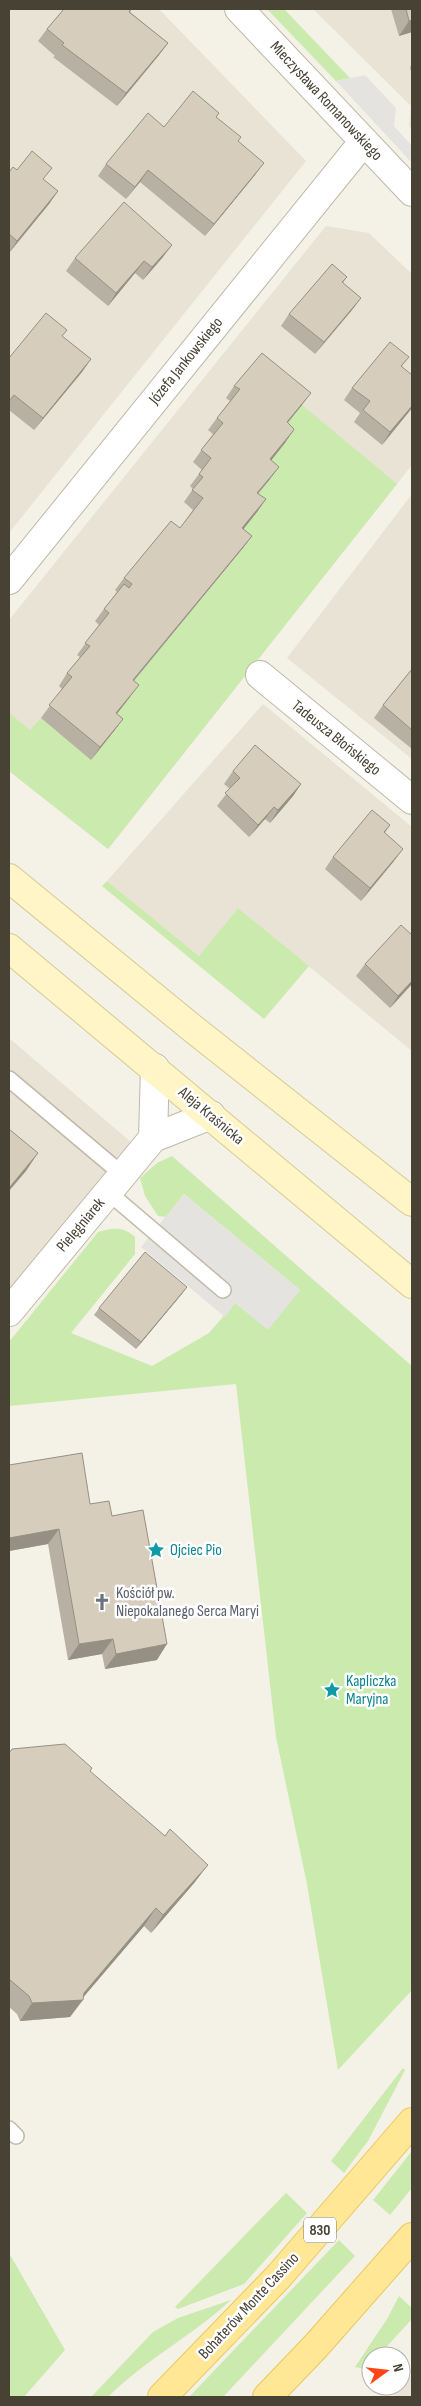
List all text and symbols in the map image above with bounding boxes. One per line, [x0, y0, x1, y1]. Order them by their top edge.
street label: Mieczysława Romanowskiego [266, 37, 386, 165]
street label: Józefa Jankowskiego [144, 314, 227, 409]
street label: Tadeusza Błońskiego [288, 696, 384, 780]
street label: Aleja Kraśnicka [174, 1082, 248, 1149]
street label: Pielęgniarek [53, 1194, 109, 1256]
place icon: Ojciec Pio [146, 1540, 166, 1560]
place label: Ojciec Pio [170, 1541, 222, 1560]
place label: Kościół pw. Niepokalanego Serca Maryi [116, 1584, 259, 1621]
church icon: Kościół pw. Niepokalanego Serca Maryi [92, 1592, 112, 1612]
place label: Kapliczka Maryjna [346, 1672, 397, 1709]
place icon: Kapliczka Maryjna [322, 1680, 342, 1700]
road number: 830 [304, 2218, 336, 2242]
street label: Bohaterów Monte Cassino [195, 2249, 303, 2363]
north arrow [361, 2346, 411, 2396]
text: N [389, 2362, 407, 2374]

